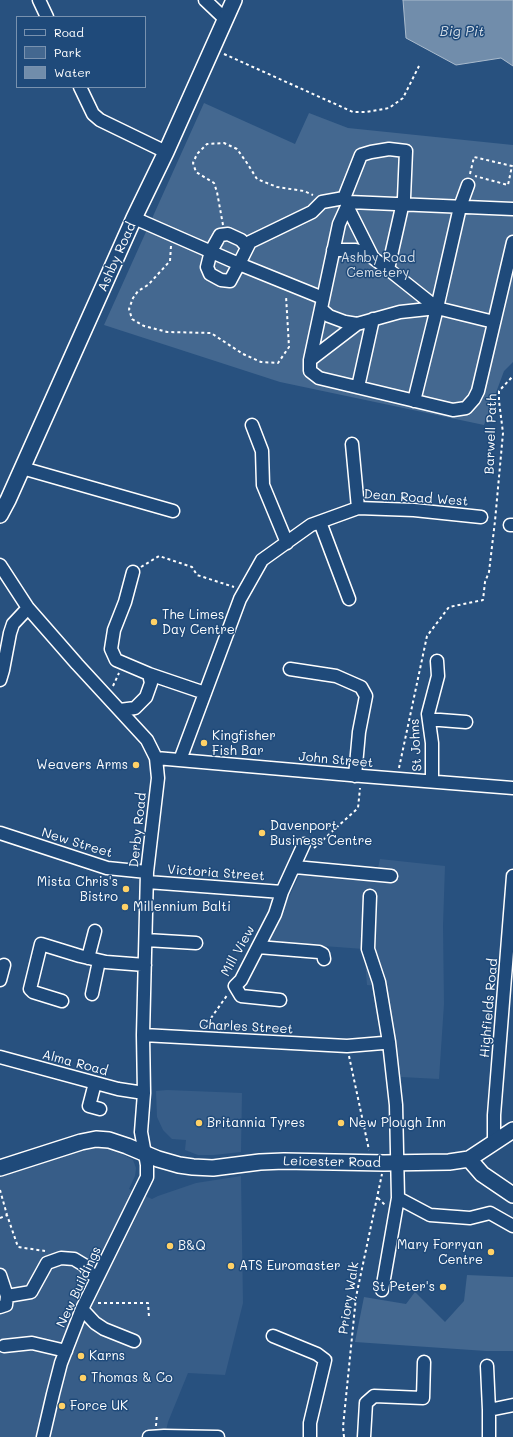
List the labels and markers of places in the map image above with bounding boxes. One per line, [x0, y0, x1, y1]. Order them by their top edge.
place label: The Limes Day Centre [162, 607, 235, 638]
marker: The Limes Day Centre [149, 617, 159, 627]
place label: Kingfisher Fish Bar [212, 728, 276, 759]
marker: Kingfisher Fish Bar [199, 738, 209, 748]
place label: Weavers Arms [36, 757, 128, 773]
marker: Weavers Arms [131, 760, 141, 770]
place label: Davenport Business Centre [270, 818, 372, 849]
marker: Davenport Business Centre [257, 828, 267, 838]
place label: Mista Chris's Bistro [37, 874, 118, 905]
marker: Mista Chris's Bistro [121, 884, 131, 894]
place label: Millennium Balti [133, 899, 231, 915]
marker: Millennium Balti [120, 902, 130, 912]
place label: Britannia Tyres [207, 1115, 305, 1131]
place label: New Plough Inn [349, 1115, 446, 1131]
marker: Britannia Tyres [194, 1118, 204, 1128]
marker: New Plough Inn [336, 1118, 346, 1128]
place label: Mary Forryan Centre [397, 1237, 483, 1268]
place label: B&Q [178, 1238, 206, 1254]
marker: B&Q [165, 1241, 175, 1251]
marker: Mary Forryan Centre [486, 1247, 496, 1257]
place label: ATS Euromaster [239, 1258, 341, 1274]
marker: ATS Euromaster [226, 1261, 236, 1271]
place label: St Peter's [372, 1279, 435, 1295]
marker: St Peter's [438, 1282, 448, 1292]
place label: Karns [89, 1348, 125, 1364]
marker: Karns [76, 1351, 86, 1361]
place label: Thomas & Co [91, 1370, 173, 1386]
marker: Thomas & Co [78, 1373, 88, 1383]
place label: Force UK [70, 1398, 128, 1414]
marker: Force UK [57, 1401, 67, 1411]

